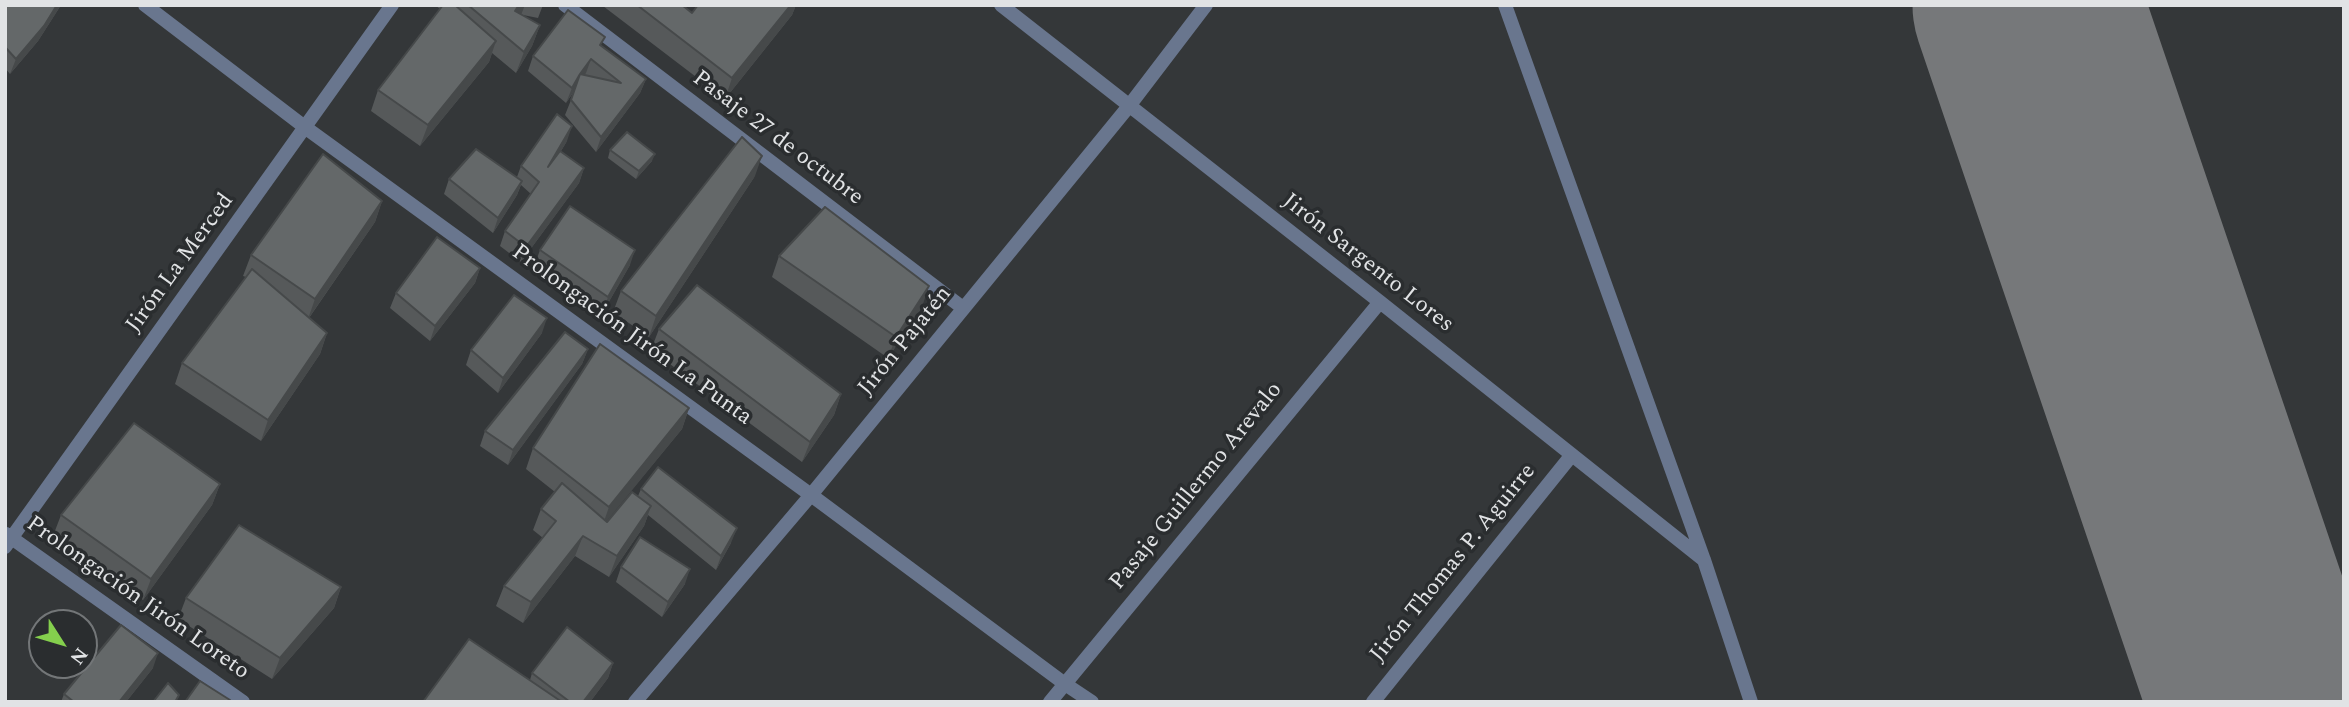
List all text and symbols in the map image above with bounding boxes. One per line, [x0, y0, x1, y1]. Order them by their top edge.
street label: Pasaje 27 de octubre [686, 66, 868, 212]
street label: Jirón Sargento Lores [1276, 188, 1458, 340]
street label: Jirón La Merced [121, 189, 241, 339]
street label: Prolongación Jirón La Punta [505, 240, 757, 432]
street label: Jirón Pajatén [853, 282, 959, 402]
street label: Pasaje Guillermo Arevalo [1105, 378, 1289, 596]
street label: Jirón Thomas P. Aguirre [1365, 459, 1543, 669]
street label: Prolongación Jirón Loreto [20, 511, 254, 687]
north arrow [28, 609, 98, 679]
text: N [62, 641, 95, 671]

